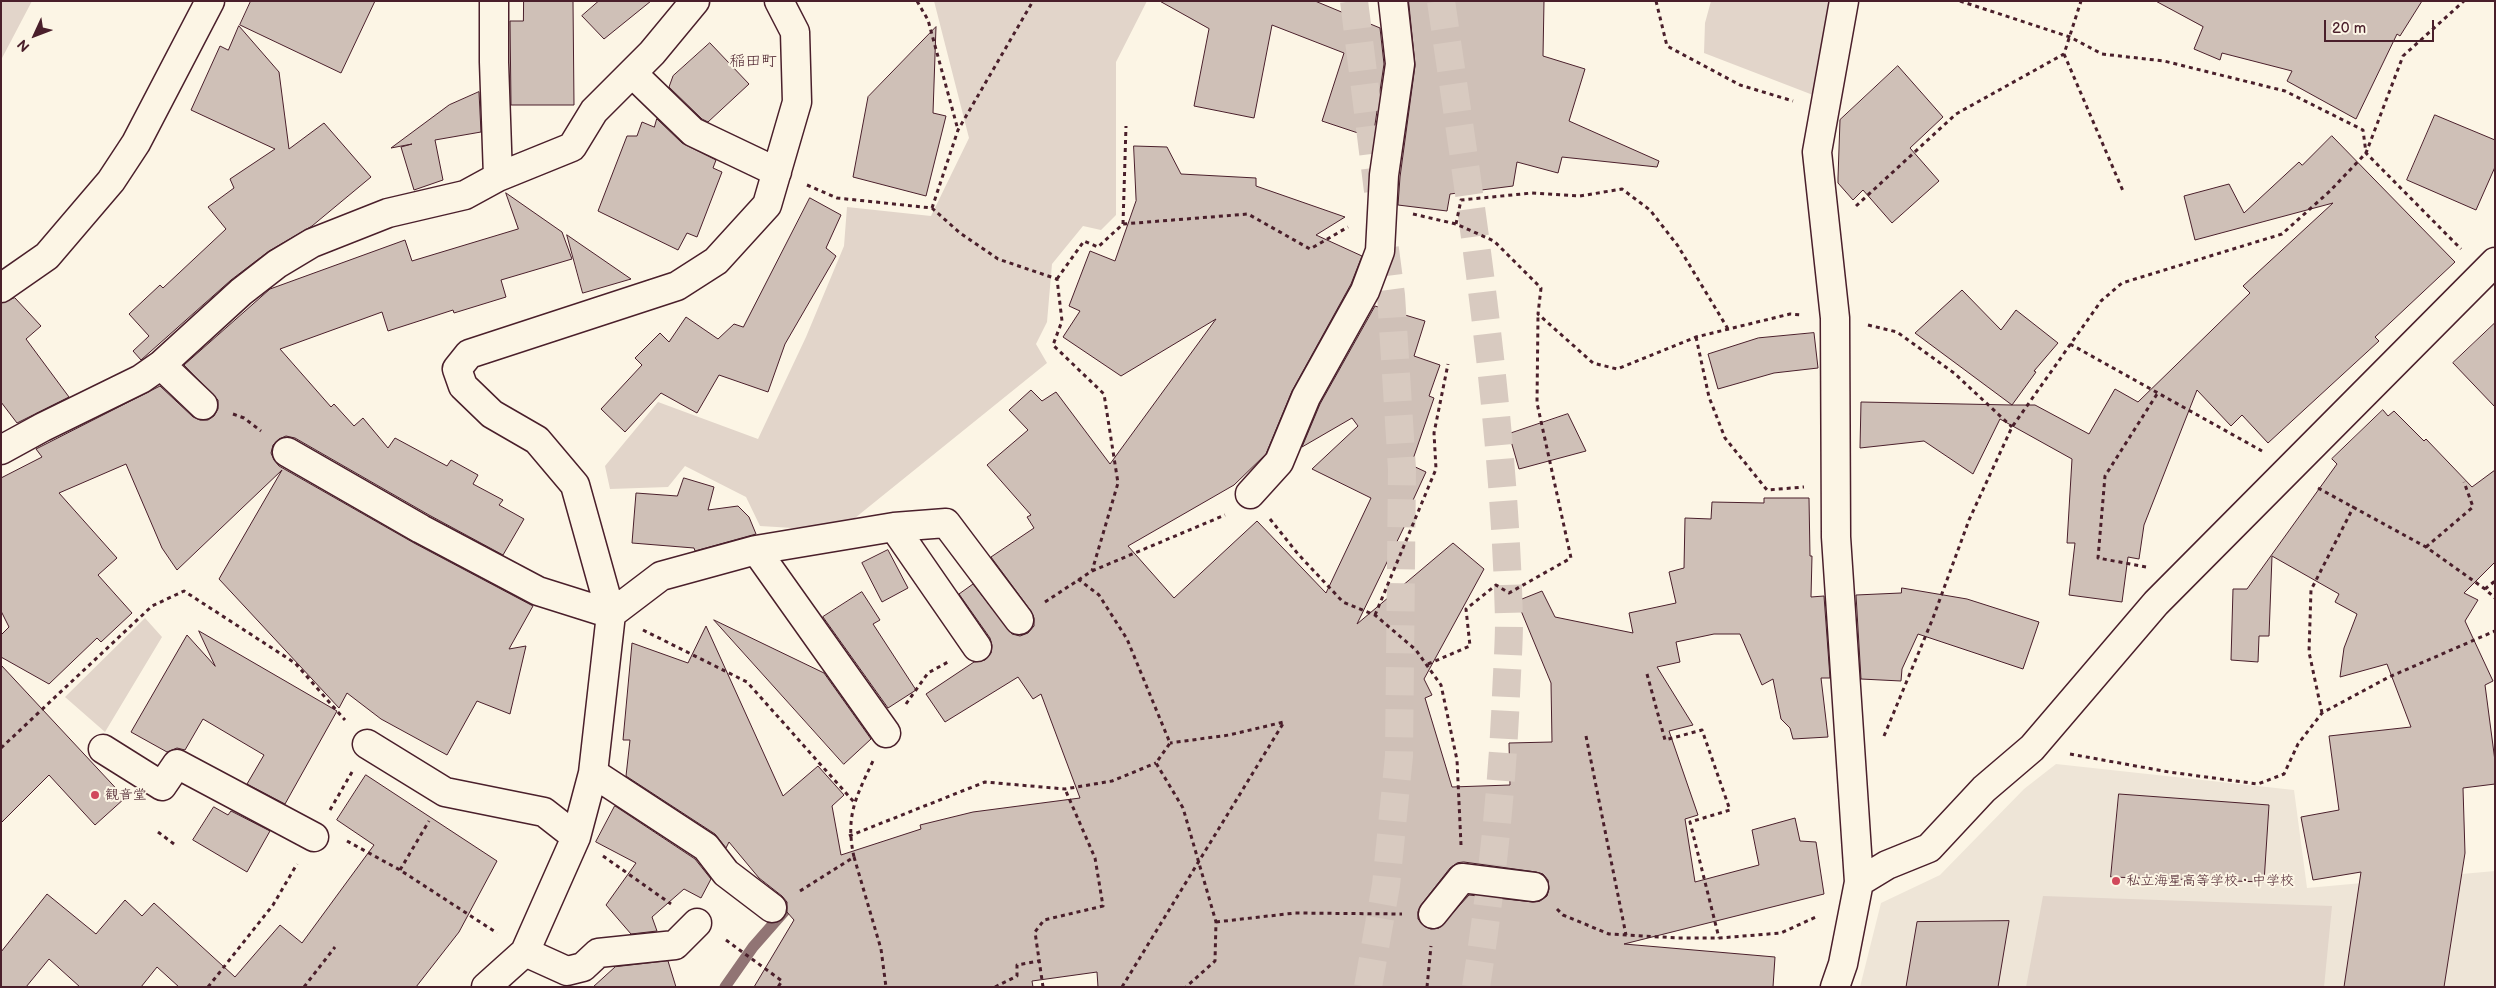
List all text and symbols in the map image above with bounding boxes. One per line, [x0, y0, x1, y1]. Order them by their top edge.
north arrow [10, 10, 60, 60]
scale bar [2326, 10, 2436, 42]
text: 20 m [2332, 19, 2366, 38]
text: N [14, 36, 33, 55]
district label: 稲田町 [729, 52, 777, 72]
place label: 観音堂 [105, 787, 147, 803]
marker: 観音堂 [89, 789, 101, 801]
place label: 私立海星高等学校・中学校 [2126, 873, 2294, 889]
marker: 私立海星高等学校・中学校 [2110, 875, 2122, 887]

